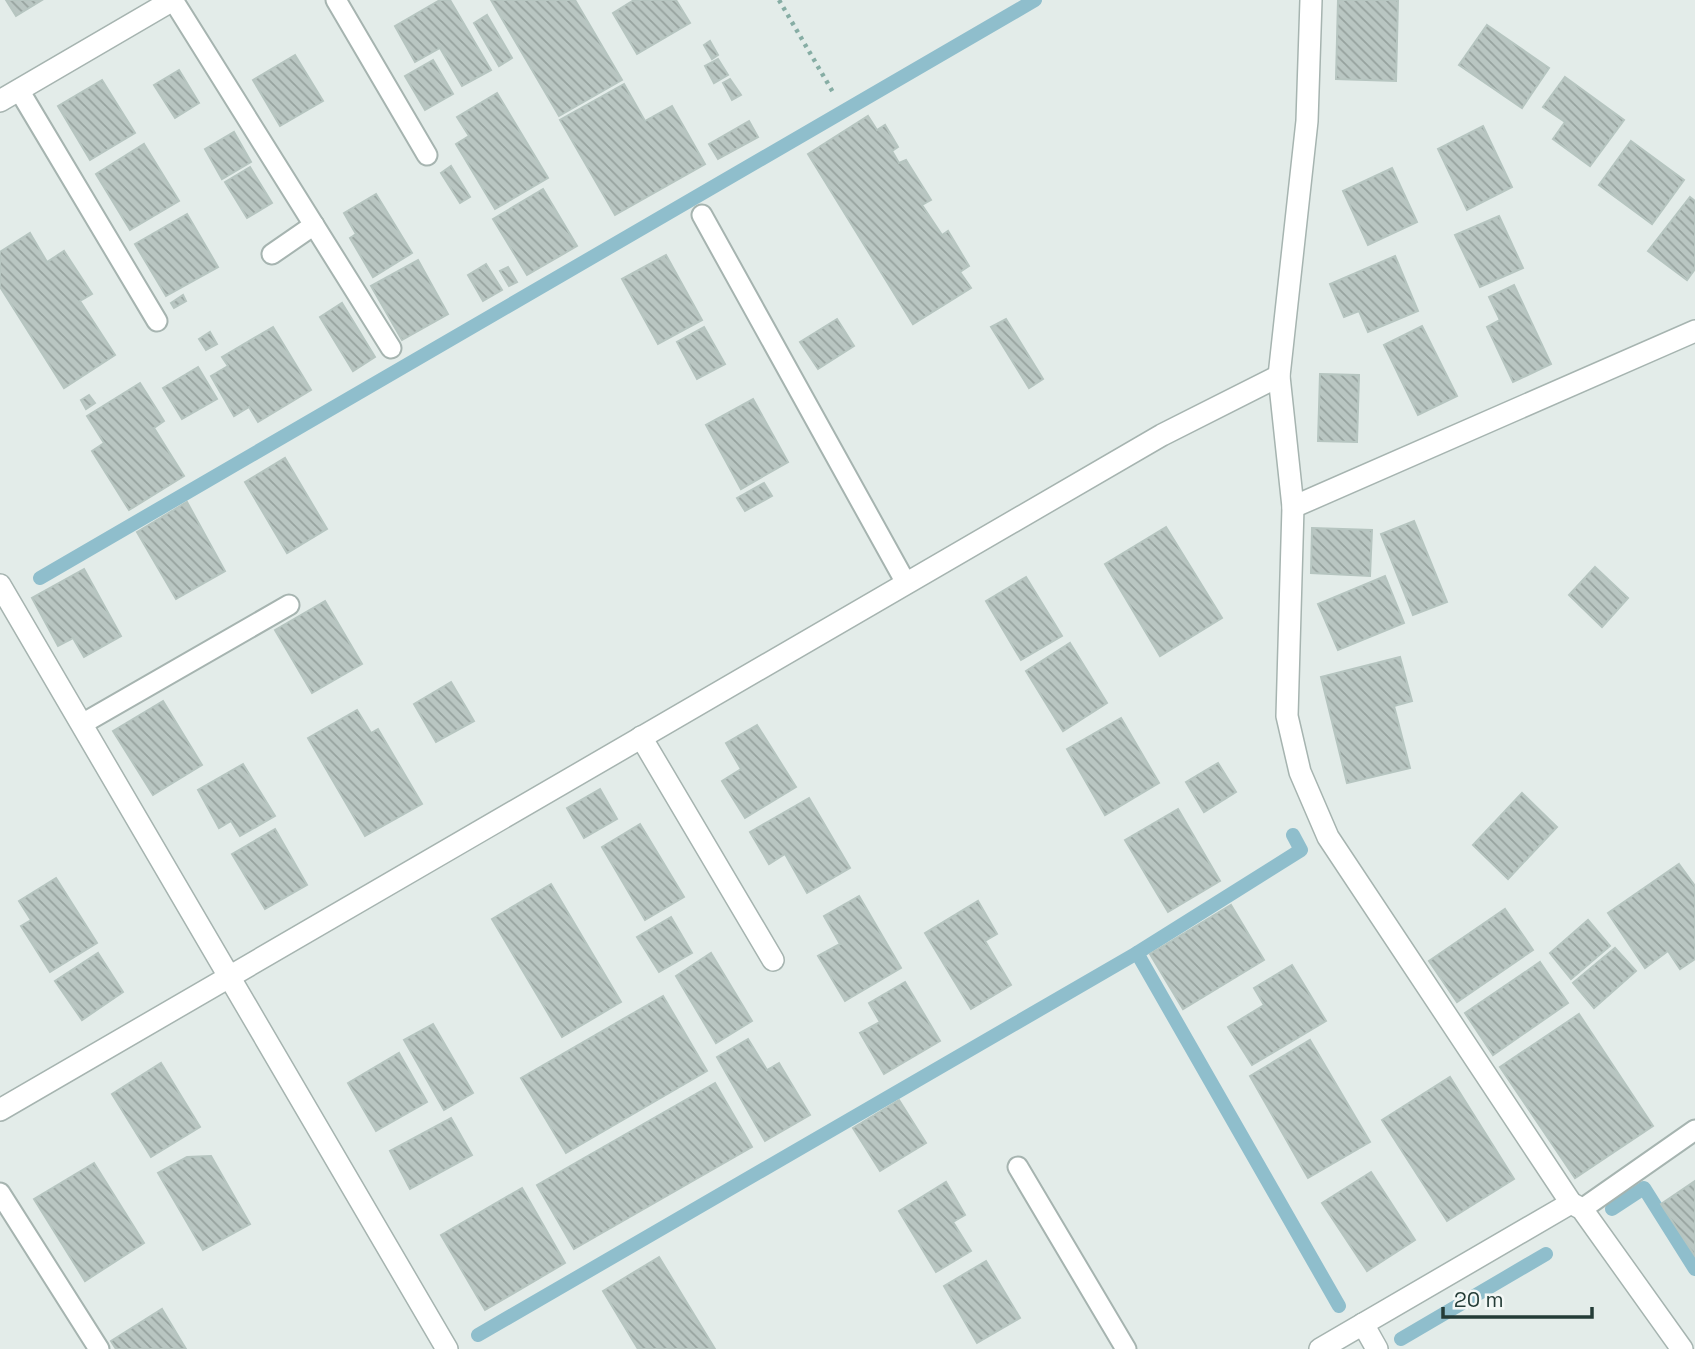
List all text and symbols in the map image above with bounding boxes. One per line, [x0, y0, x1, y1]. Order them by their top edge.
scale bar [1443, 1276, 1592, 1320]
text: 20 m [1454, 1286, 1504, 1313]

